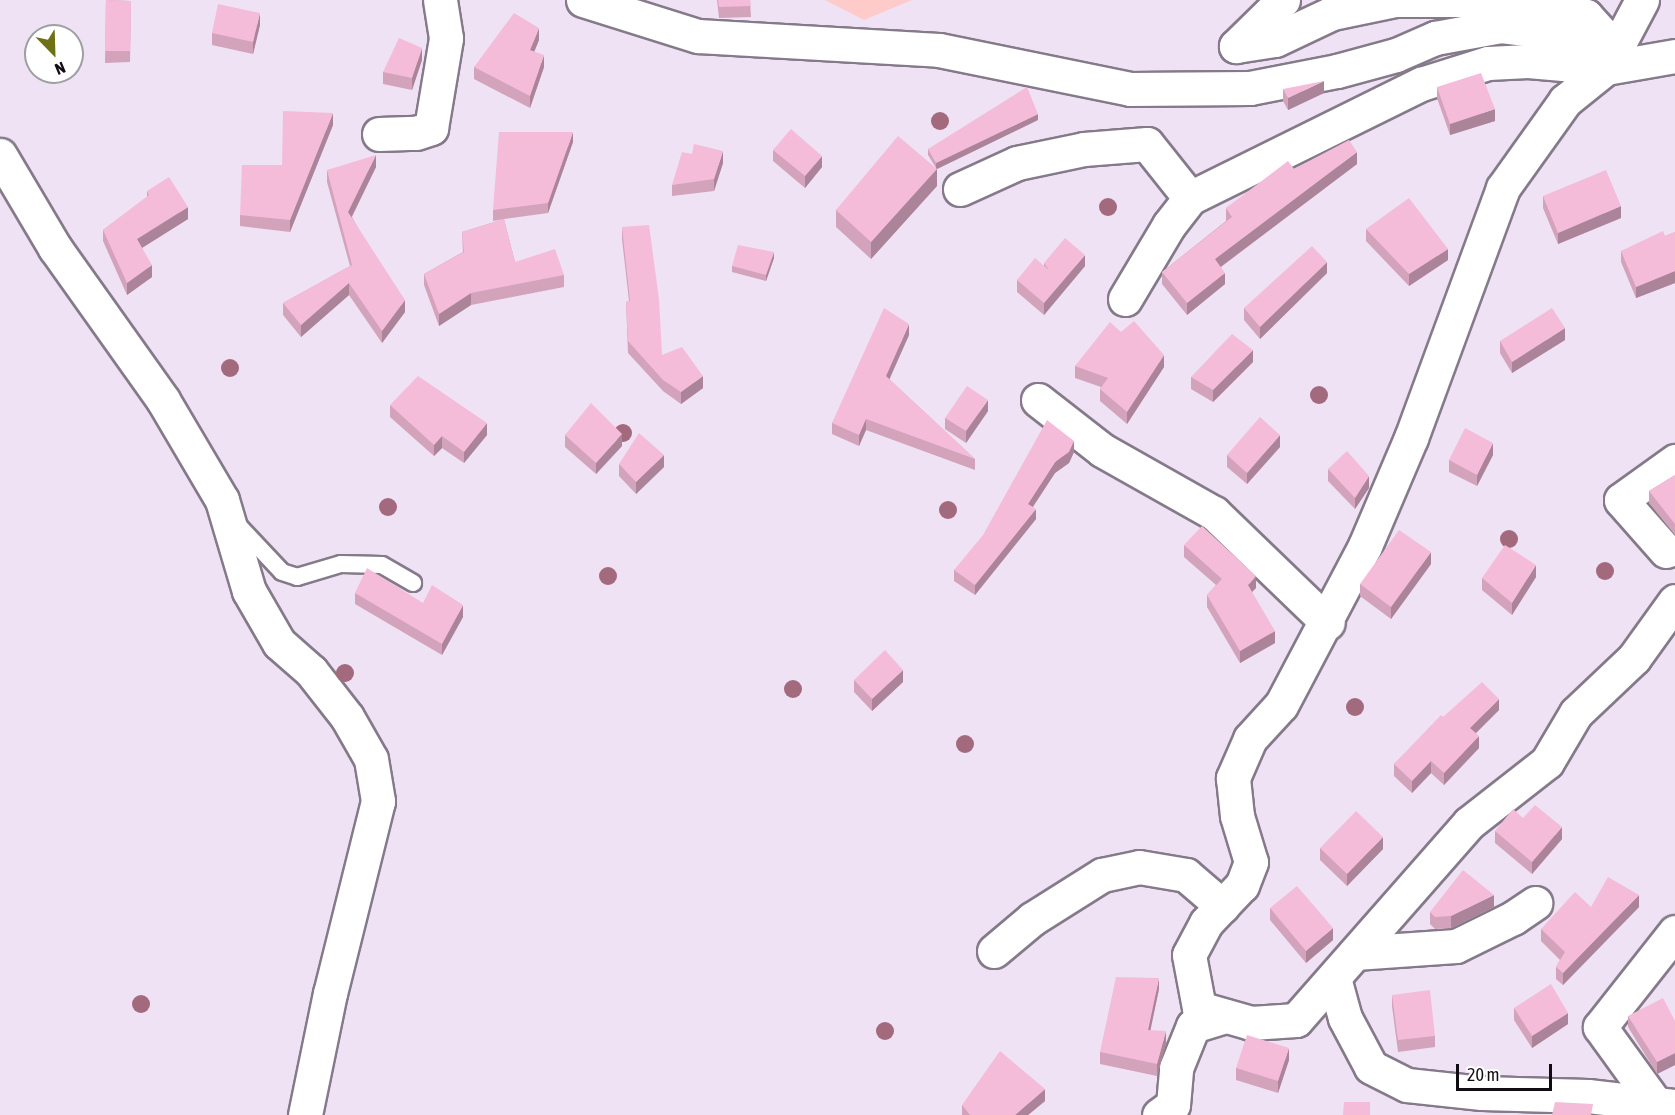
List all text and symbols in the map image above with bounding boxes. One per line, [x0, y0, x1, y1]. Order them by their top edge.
north arrow [24, 24, 84, 84]
text: N [52, 59, 68, 79]
scale bar [1459, 1052, 1555, 1090]
text: 20 m [1467, 1064, 1499, 1085]

